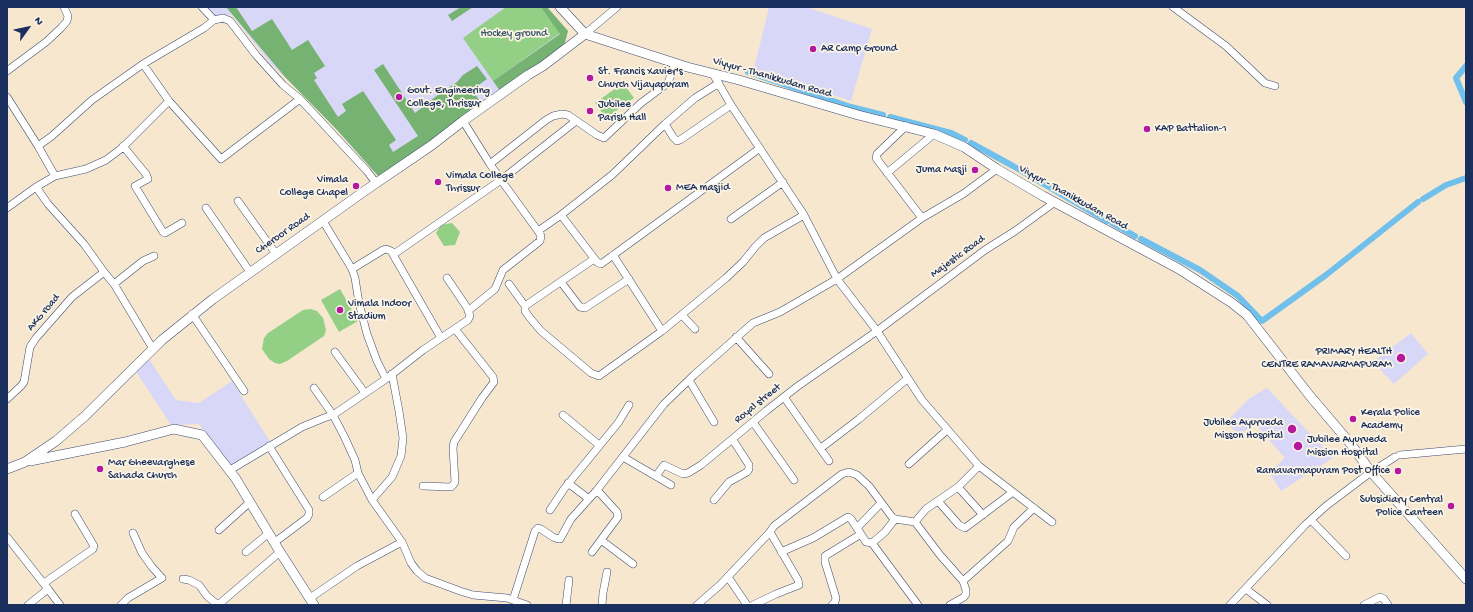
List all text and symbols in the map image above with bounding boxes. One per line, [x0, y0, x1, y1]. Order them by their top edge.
north arrow [8, 8, 48, 48]
text: N [31, 15, 45, 28]
park label: Hockey ground [480, 27, 548, 41]
place label: AR Camp Ground [821, 42, 897, 56]
marker: AR Camp Ground [808, 44, 818, 54]
street label: Viyyur - Thanikkudam Road [711, 55, 833, 101]
place label: St. Francis Xavier's Church Vijayapuram [598, 65, 689, 91]
marker: St. Francis Xavier's Church Vijayapuram [585, 73, 595, 83]
place label: Govt. Engineering College, Thrissur [407, 84, 490, 110]
marker: Govt. Engineering College, Thrissur [394, 92, 404, 102]
place label: Jubilee Parish Hall [598, 98, 646, 124]
marker: Jubilee Parish Hall [585, 106, 595, 116]
place label: KAP Battalion-1 [1155, 122, 1227, 136]
marker: KAP Battalion-1 [1142, 124, 1152, 134]
street label: Viyyur - Thanikkudam Road [1016, 162, 1130, 234]
place label: Juma Masji [916, 163, 967, 177]
marker: Juma Masji [970, 165, 980, 175]
place label: Vimala College Thrissur [446, 169, 514, 195]
place label: Vimala College Chapel [280, 173, 348, 199]
marker: Vimala College Thrissur [433, 177, 443, 187]
marker: Vimala College Chapel [351, 181, 361, 191]
place label: MEA masjid [676, 181, 730, 195]
marker: MEA masjid [663, 183, 673, 193]
street label: Cheroor Road [253, 210, 313, 258]
street label: Majestic Road [928, 233, 988, 281]
street label: AKG road [25, 292, 63, 334]
place label: Vimala Indoor Stadium [348, 297, 411, 323]
marker: Vimala Indoor Stadium [335, 305, 345, 315]
place label: PRIMARY HEALTH CENTRE RAMAVARMAPURAM [1261, 345, 1392, 371]
marker: PRIMARY HEALTH CENTRE RAMAVARMAPURAM [1395, 352, 1407, 364]
street label: Royal street [732, 381, 784, 427]
place label: Kerala Police Academy [1361, 406, 1420, 432]
marker: Kerala Police Academy [1348, 414, 1358, 424]
place label: Jubilee Ayurveda Misson Hospital [1203, 416, 1283, 442]
marker: Jubilee Ayurveda Misson Hospital [1286, 423, 1298, 435]
place label: Jubilee Ayurveda Mission Hospital [1307, 433, 1387, 459]
marker: Jubilee Ayurveda Mission Hospital [1292, 440, 1304, 452]
place label: Mar Gheevarghese Sahada Church [108, 456, 195, 482]
marker: Mar Gheevarghese Sahada Church [95, 464, 105, 474]
place label: Ramavarmapuram Post Office [1256, 464, 1390, 478]
marker: Ramavarmapuram Post Office [1393, 466, 1403, 476]
place label: Subsidiary Central Police Canteen [1360, 493, 1443, 519]
marker: Subsidiary Central Police Canteen [1446, 501, 1456, 511]

